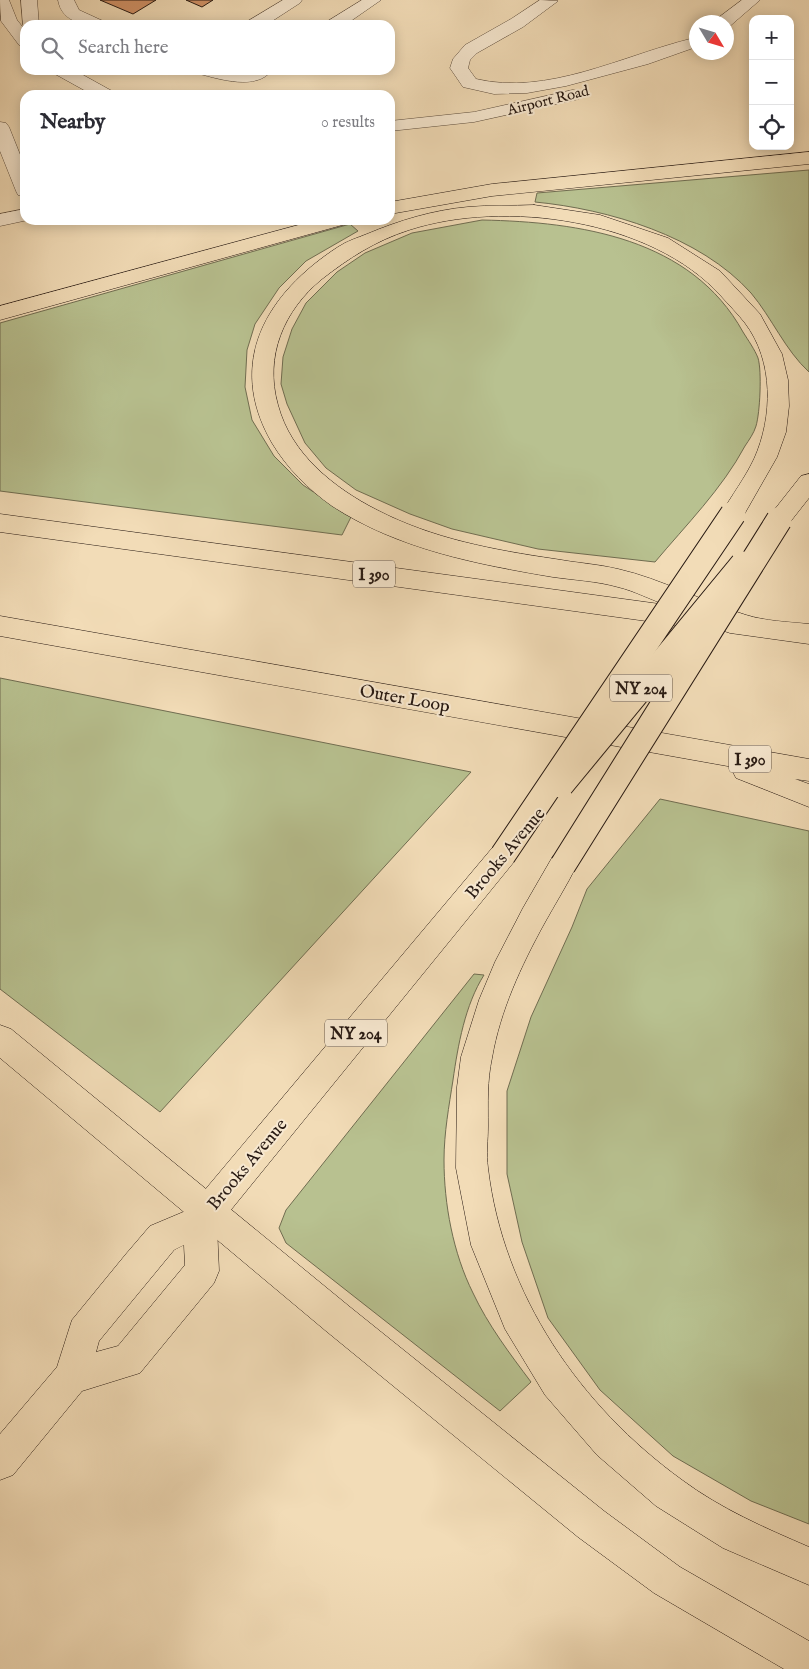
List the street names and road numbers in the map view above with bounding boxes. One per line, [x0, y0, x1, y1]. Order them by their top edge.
street label: Airport Road [504, 81, 592, 120]
road number: I 390 [353, 560, 395, 588]
road number: NY 204 [610, 674, 672, 701]
street label: Outer Loop [358, 680, 452, 719]
road number: I 390 [729, 746, 771, 772]
street label: Brooks Avenue [461, 803, 551, 905]
road number: NY 204 [325, 1020, 387, 1046]
street label: Brooks Avenue [203, 1114, 293, 1216]

